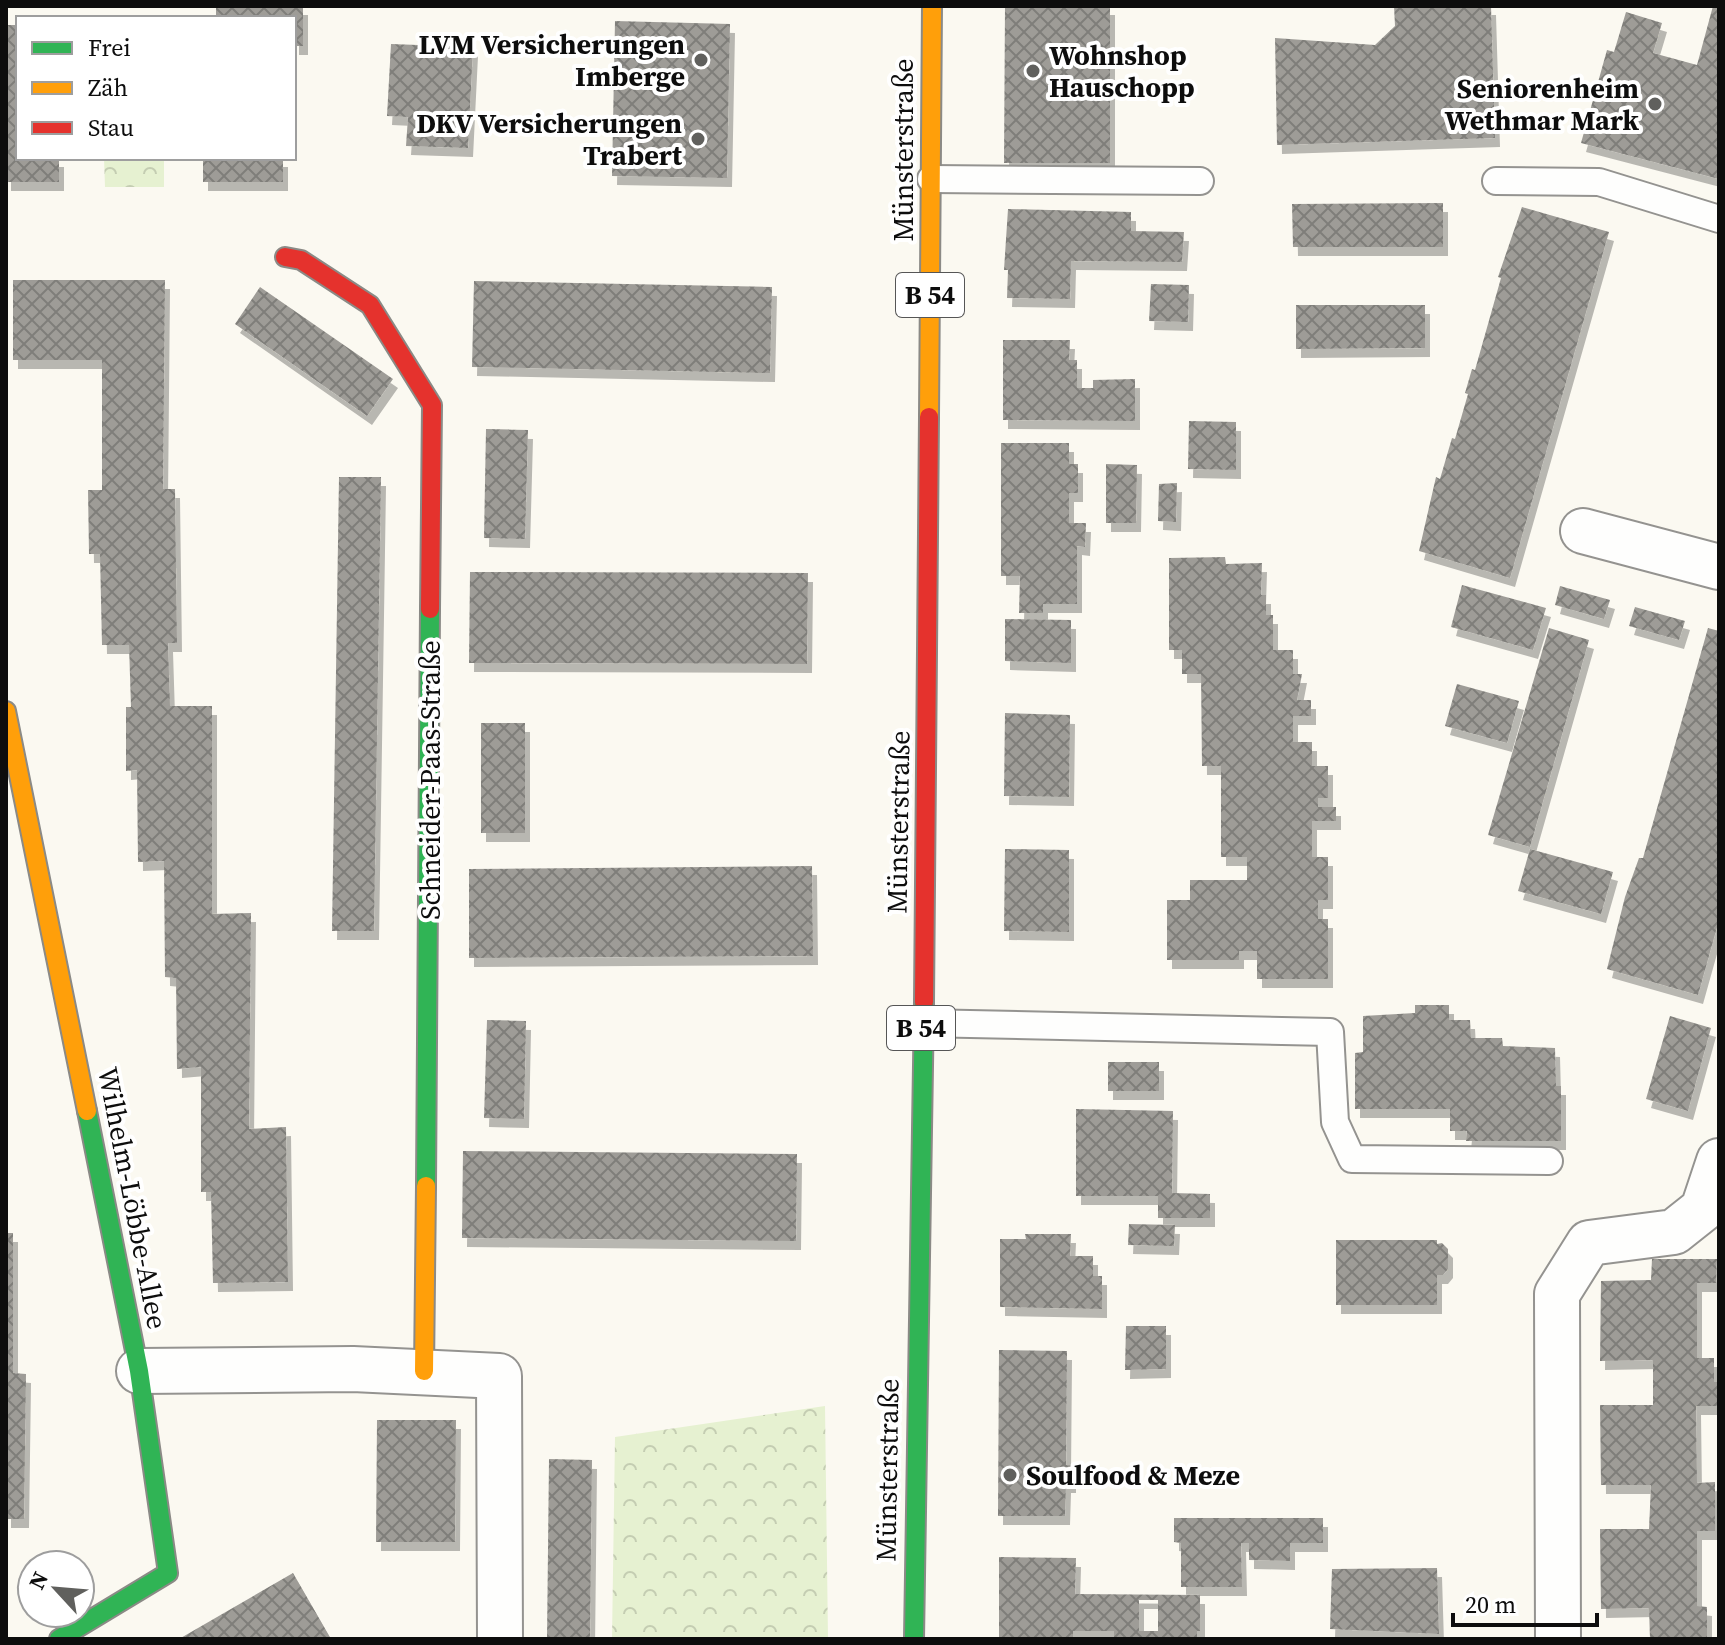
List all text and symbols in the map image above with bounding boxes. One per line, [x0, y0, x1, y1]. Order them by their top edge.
legend [16, 16, 296, 160]
place label: LVM Versicherungen Imberge [418, 25, 685, 95]
text: Frei [88, 31, 131, 64]
place label: Wohnshop Hauschopp [1049, 36, 1195, 106]
marker: LVM Versicherungen Imberge [692, 51, 710, 69]
street label: Münsterstraße [884, 59, 922, 241]
marker: Wohnshop Hauschopp [1024, 62, 1042, 80]
place label: Seniorenheim Wethmar Mark [1445, 69, 1639, 139]
text: Zäh [88, 71, 128, 104]
marker: Seniorenheim Wethmar Mark [1646, 95, 1664, 113]
place label: DKV Versicherungen Trabert [416, 104, 683, 174]
text: Stau [88, 111, 134, 144]
marker: DKV Versicherungen Trabert [689, 130, 707, 148]
road number: B 54 [896, 273, 964, 317]
street label: Schneider-Paas-Straße [411, 640, 449, 920]
street label: Münsterstraße [877, 730, 919, 914]
road number: B 54 [887, 1006, 955, 1050]
street label: Wilhelm-Löbbe-Allee [89, 1064, 177, 1332]
street label: Münsterstraße [866, 1378, 908, 1562]
place label: Soulfood & Meze [1026, 1456, 1240, 1494]
marker: Soulfood & Meze [1001, 1466, 1019, 1484]
north arrow [16, 1549, 96, 1629]
text: N [21, 1566, 55, 1594]
scale bar [1453, 1577, 1597, 1627]
text: 20 m [1465, 1588, 1516, 1621]

